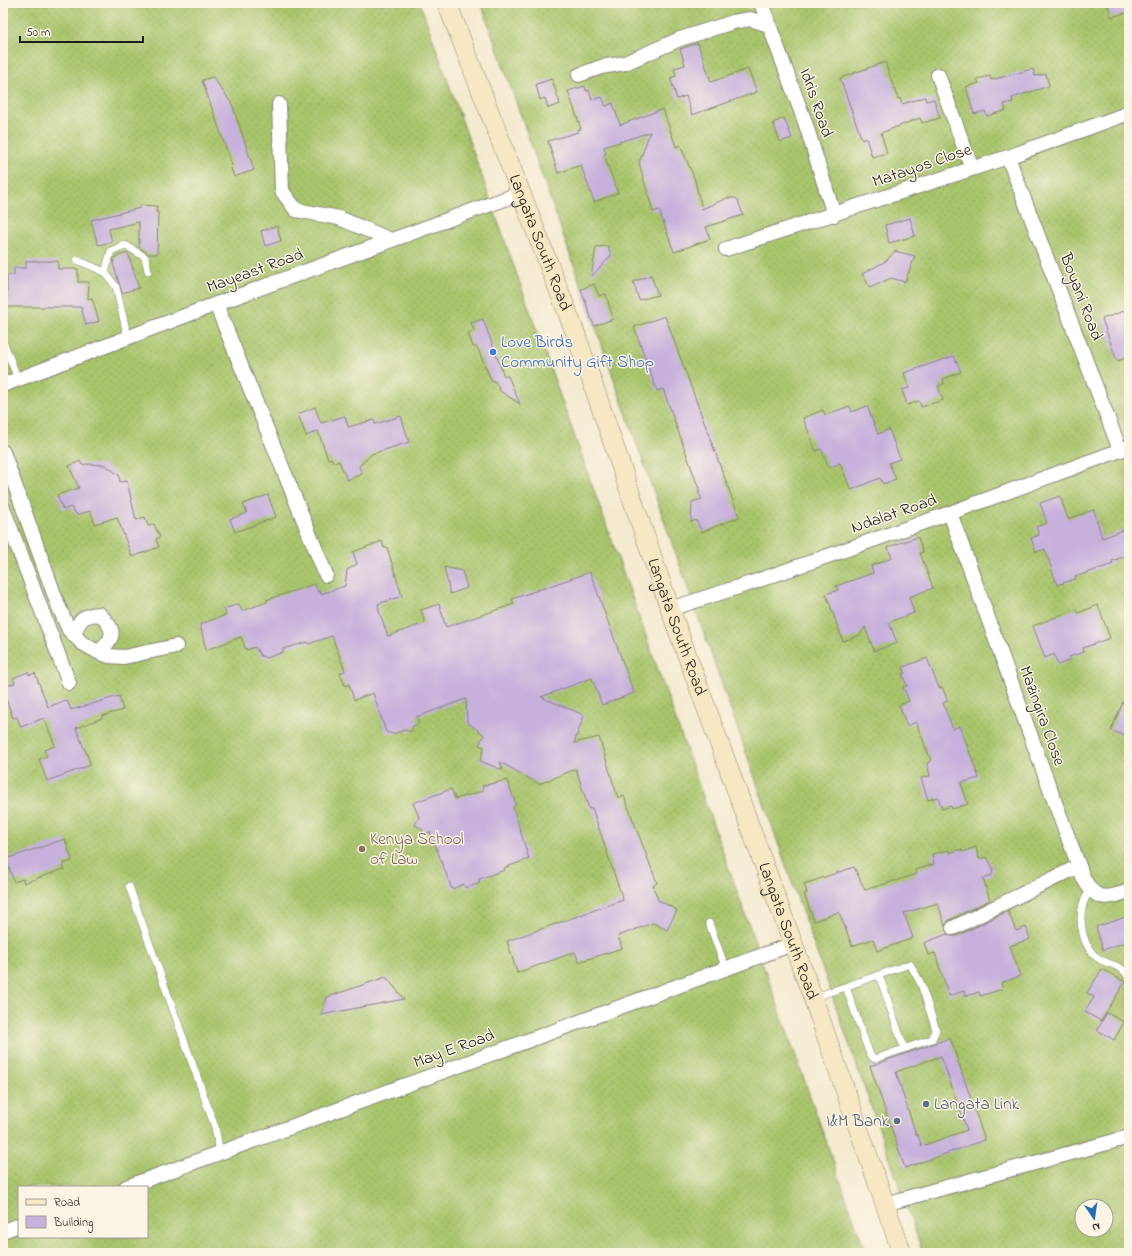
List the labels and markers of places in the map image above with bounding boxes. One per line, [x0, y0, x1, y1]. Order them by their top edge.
place label: Love Birds Community Gift Shop [501, 330, 654, 376]
marker: Love Birds Community Gift Shop [488, 347, 498, 357]
place label: Kenya School of Law [370, 827, 464, 872]
marker: Kenya School of Law [357, 844, 367, 854]
place label: Langata Link [934, 1092, 1020, 1119]
marker: Langata Link [921, 1099, 931, 1109]
place label: I&M Bank [826, 1109, 890, 1134]
marker: I&M Bank [892, 1116, 902, 1126]

